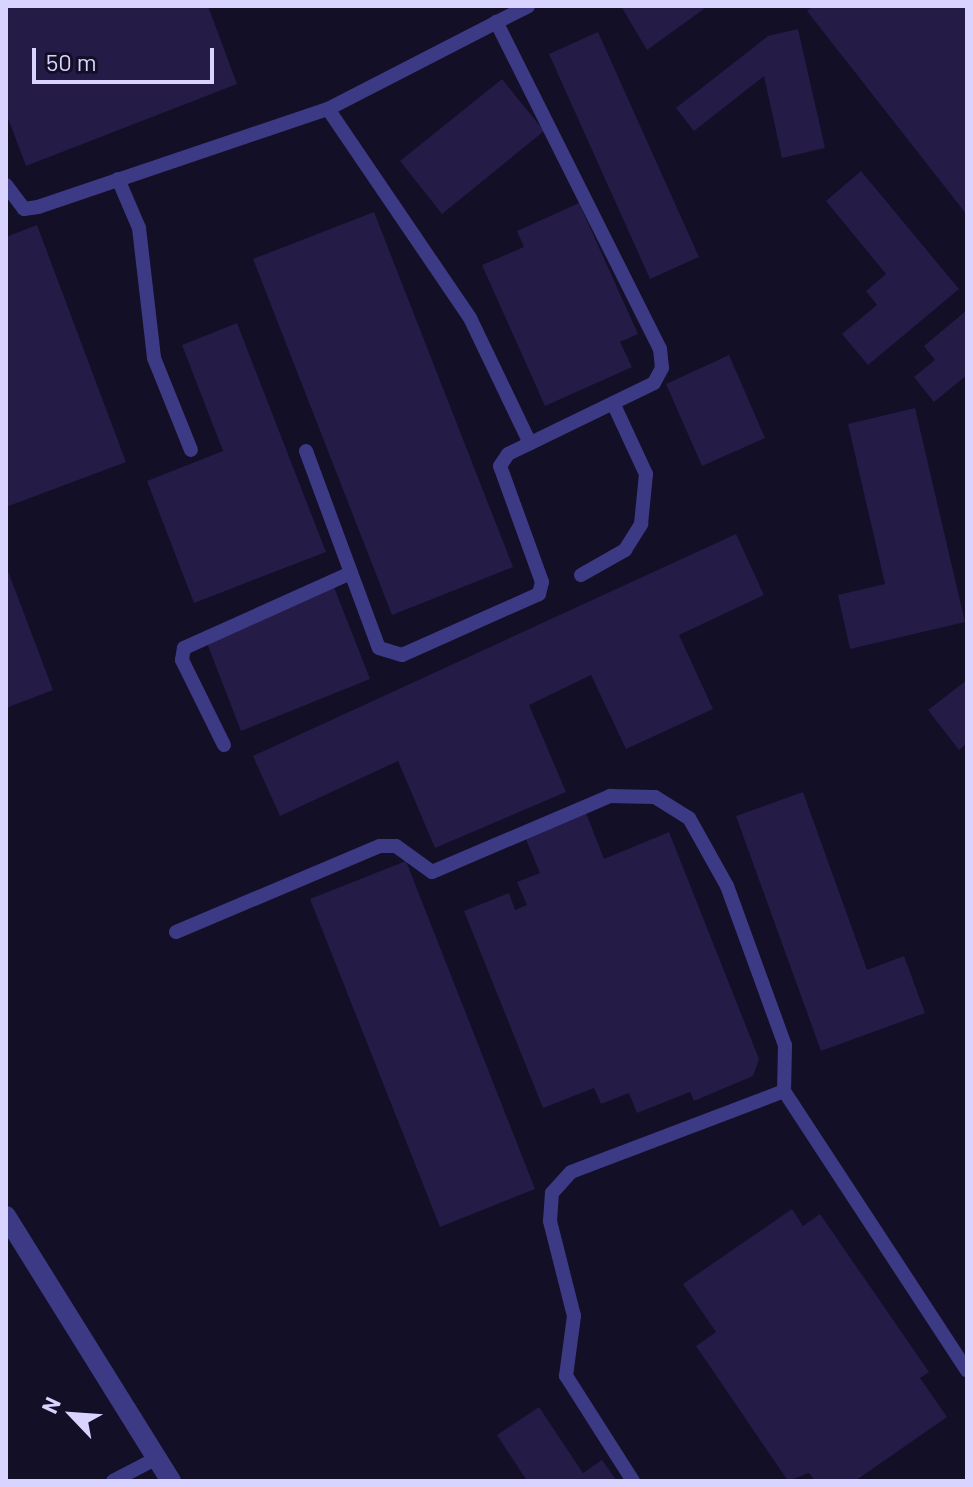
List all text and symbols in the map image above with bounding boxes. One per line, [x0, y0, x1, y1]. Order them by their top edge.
scale bar [36, 32, 218, 82]
text: 50 m [46, 47, 97, 76]
north arrow [32, 1375, 112, 1455]
text: N [35, 1393, 65, 1417]

